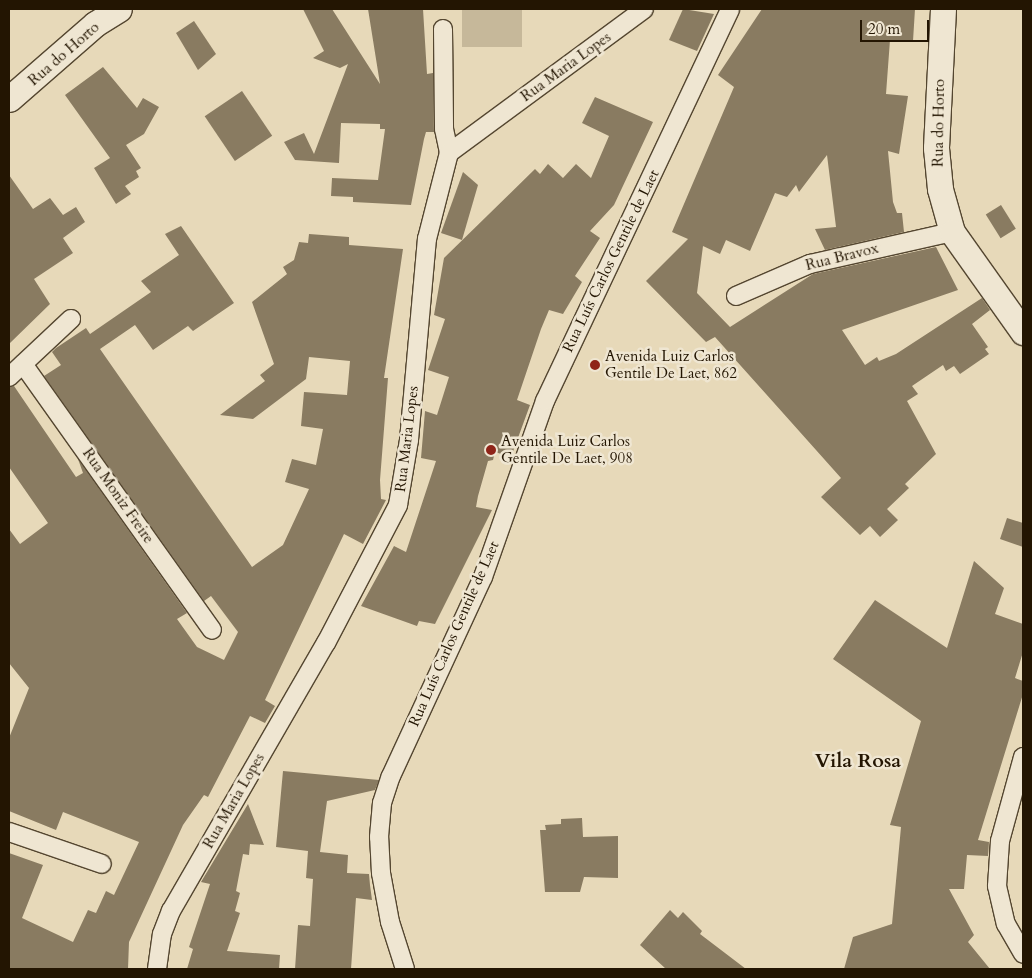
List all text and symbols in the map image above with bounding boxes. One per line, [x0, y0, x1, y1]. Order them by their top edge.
scale bar [862, 10, 931, 42]
street label: Rua do Horto [25, 18, 103, 90]
text: 20 m [868, 19, 900, 39]
street label: Rua Maria Lopes [517, 28, 615, 106]
street label: Rua do Horto [929, 79, 949, 167]
street label: Rua Luís Carlos Gentile de Laet [559, 167, 663, 355]
street label: Rua Bravox [804, 239, 880, 275]
place label: Avenida Luiz Carlos Gentile De Laet, 862 [605, 347, 737, 382]
marker: Avenida Luiz Carlos Gentile De Laet, 862 [589, 359, 601, 371]
street label: Rua Maria Lopes [392, 385, 422, 493]
place label: Avenida Luiz Carlos Gentile De Laet, 908 [501, 432, 633, 467]
marker: Avenida Luiz Carlos Gentile De Laet, 908 [485, 444, 497, 456]
street label: Rua Moniz Freire [78, 445, 158, 547]
street label: Rua Luís Carlos Gentile de Laet [405, 539, 503, 729]
district label: Vila Rosa [815, 748, 901, 772]
street label: Rua Maria Lopes [199, 750, 269, 852]

